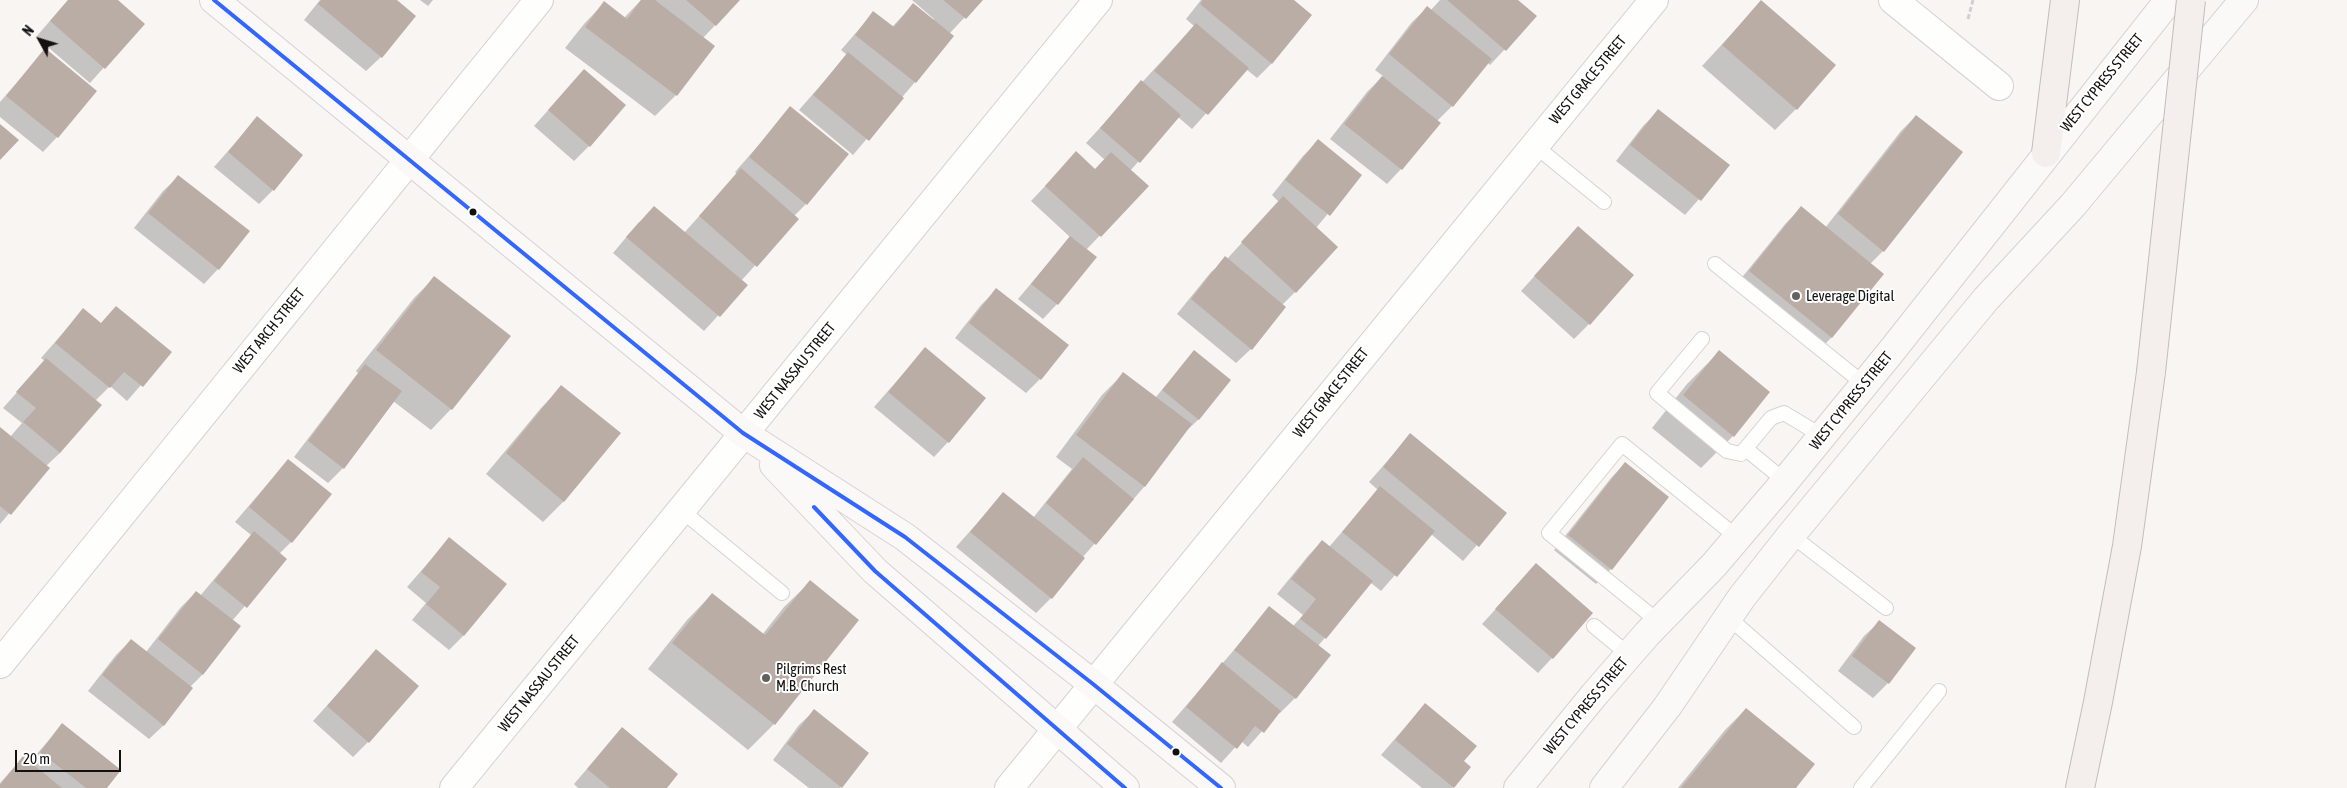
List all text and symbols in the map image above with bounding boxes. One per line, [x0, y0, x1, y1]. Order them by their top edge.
north arrow [15, 15, 65, 65]
text: N [20, 22, 37, 39]
street label: WEST CYPRESS STREET [2057, 30, 2147, 136]
street label: WEST GRACE STREET [1546, 32, 1630, 128]
unlabelled marker [468, 207, 478, 217]
street label: WEST ARCH STREET [229, 285, 309, 377]
place label: Leverage Digital [1806, 287, 1894, 305]
marker: Leverage Digital [1790, 290, 1802, 302]
street label: WEST NASSAU STREET [751, 319, 839, 423]
street label: WEST GRACE STREET [1289, 345, 1373, 441]
street label: WEST CYPRESS STREET [1806, 348, 1896, 454]
street label: WEST NASSAU STREET [495, 632, 583, 736]
street label: WEST CYPRESS STREET [1540, 654, 1632, 758]
place label: Pilgrims Rest M.B. Church [776, 660, 847, 695]
marker: Pilgrims Rest M.B. Church [760, 672, 772, 684]
scale bar [18, 740, 124, 772]
unlabelled marker [1171, 747, 1181, 757]
text: 20 m [23, 750, 50, 767]

